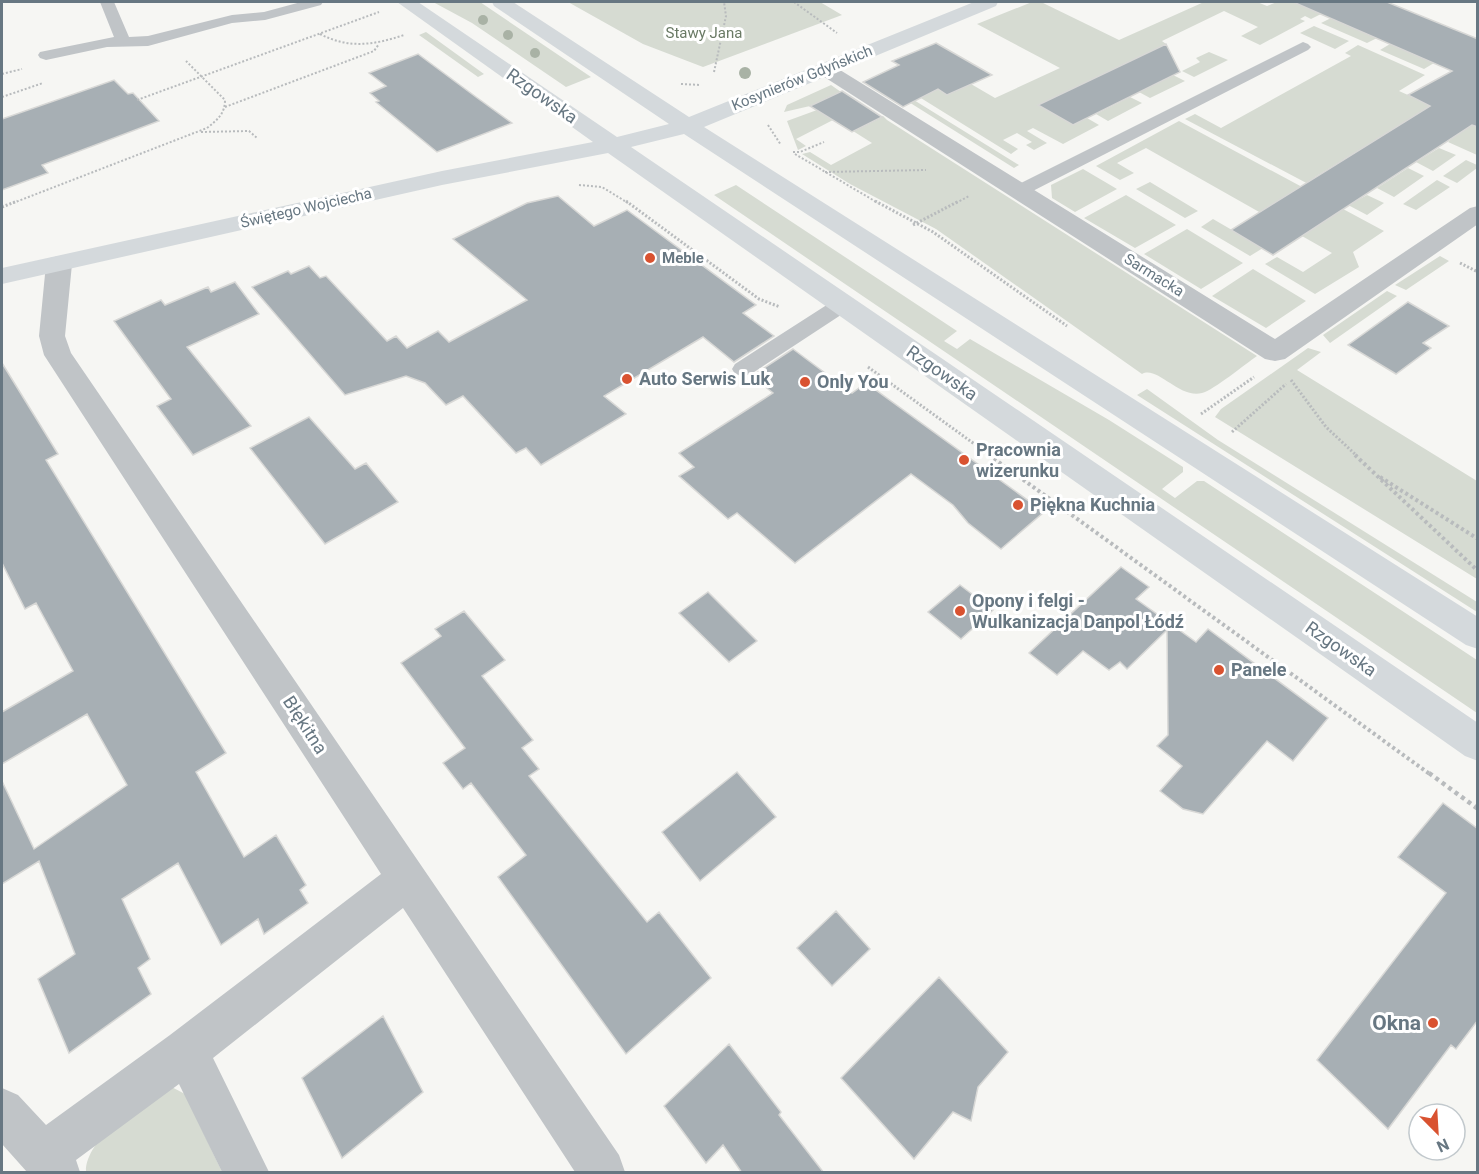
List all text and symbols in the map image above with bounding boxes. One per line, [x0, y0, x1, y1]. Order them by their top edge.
park label: Stawy Jana [666, 24, 742, 42]
street label: Kosynierów Gdyńskich [729, 42, 875, 114]
street label: Rzgowska [503, 63, 582, 128]
street label: Świętego Wojciecha [239, 184, 373, 232]
place label: Meble [662, 249, 704, 267]
street label: Sarmacka [1121, 250, 1187, 300]
marker: Meble [643, 251, 657, 265]
street label: Rzgowska [903, 340, 982, 405]
place label: Auto Serwis Luk [639, 368, 770, 389]
place label: Only You [817, 371, 889, 392]
marker: Auto Serwis Luk [620, 372, 634, 386]
marker: Only You [798, 375, 812, 389]
place label: Pracownia wizerunku [976, 439, 1061, 481]
marker: Pracownia wizerunku [957, 453, 971, 467]
place label: Piękna Kuchnia [1030, 494, 1156, 515]
marker: Piękna Kuchnia [1011, 498, 1025, 512]
place label: Opony i felgi - Wulkanizacja Danpol Łódź [972, 590, 1184, 632]
marker: Opony i felgi - Wulkanizacja Danpol Łódź [953, 604, 967, 618]
street label: Rzgowska [1302, 616, 1381, 681]
place label: Panele [1231, 659, 1287, 680]
marker: Panele [1212, 663, 1226, 677]
street label: Błękitna [279, 692, 332, 758]
place label: Okna [1372, 1011, 1421, 1035]
marker: Okna [1426, 1016, 1440, 1030]
north arrow [1407, 1102, 1467, 1162]
text: N [1434, 1134, 1452, 1156]

